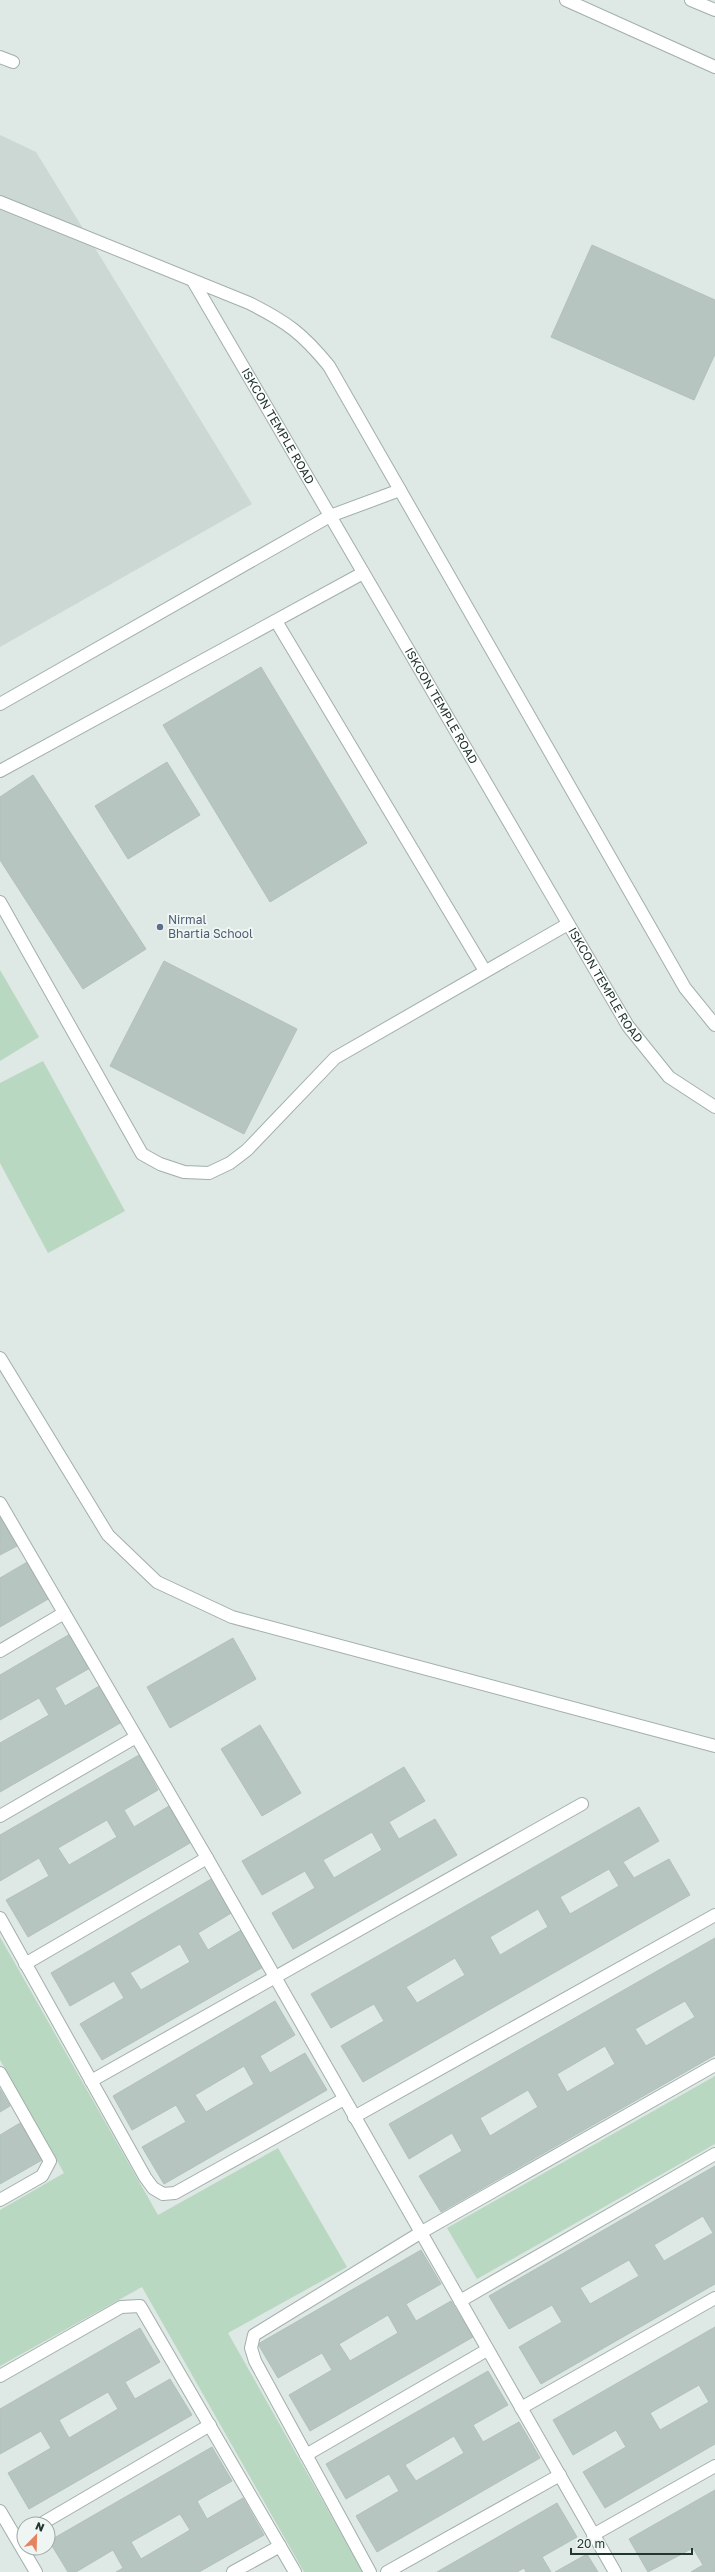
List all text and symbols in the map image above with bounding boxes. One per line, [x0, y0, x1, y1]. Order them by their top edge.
street label: ISKCON TEMPLE ROAD [238, 365, 318, 487]
street label: ISKCON TEMPLE ROAD [402, 645, 481, 766]
place label: Nirmal Bhartia School [168, 912, 253, 941]
marker: Nirmal Bhartia School [155, 922, 165, 932]
street label: ISKCON TEMPLE ROAD [565, 925, 646, 1045]
north arrow [16, 2516, 56, 2556]
text: N [34, 2519, 46, 2534]
scale bar [571, 2530, 692, 2556]
text: 20 m [577, 2536, 605, 2551]

